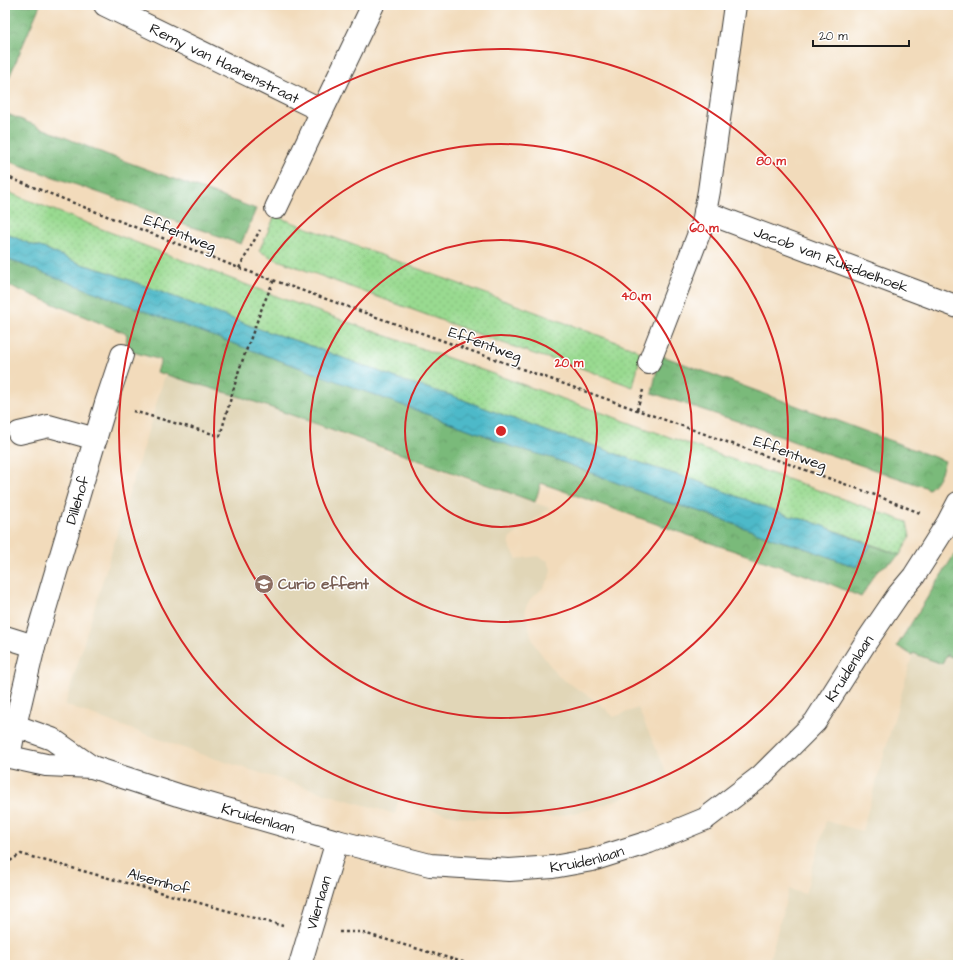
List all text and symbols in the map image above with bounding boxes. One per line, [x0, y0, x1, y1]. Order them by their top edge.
street label: Remy van Haanenstraat [146, 18, 303, 109]
scale bar [813, 22, 909, 48]
text: 20 m [819, 28, 848, 45]
text: 80 m [756, 153, 786, 170]
street label: Effentweg [140, 209, 219, 259]
text: 60 m [689, 220, 719, 237]
street label: Jacob van Ruisdaelhoek [751, 221, 912, 299]
text: 40 m [621, 288, 652, 305]
street label: Effentweg [445, 322, 525, 368]
text: 20 m [554, 355, 584, 372]
centre of rings [494, 424, 508, 438]
street label: Effentweg [750, 431, 830, 477]
street label: Dillehof [61, 473, 95, 527]
school or university icon: Curio effent [253, 573, 275, 595]
place label: Curio effent [278, 574, 370, 595]
street label: Kruidenlaan [820, 630, 879, 706]
street label: Kruidenlaan [219, 798, 298, 839]
street label: Kruidenlaan [548, 840, 627, 878]
street label: Alsemhof [125, 863, 193, 900]
street label: Vlierlaan [301, 873, 337, 932]

